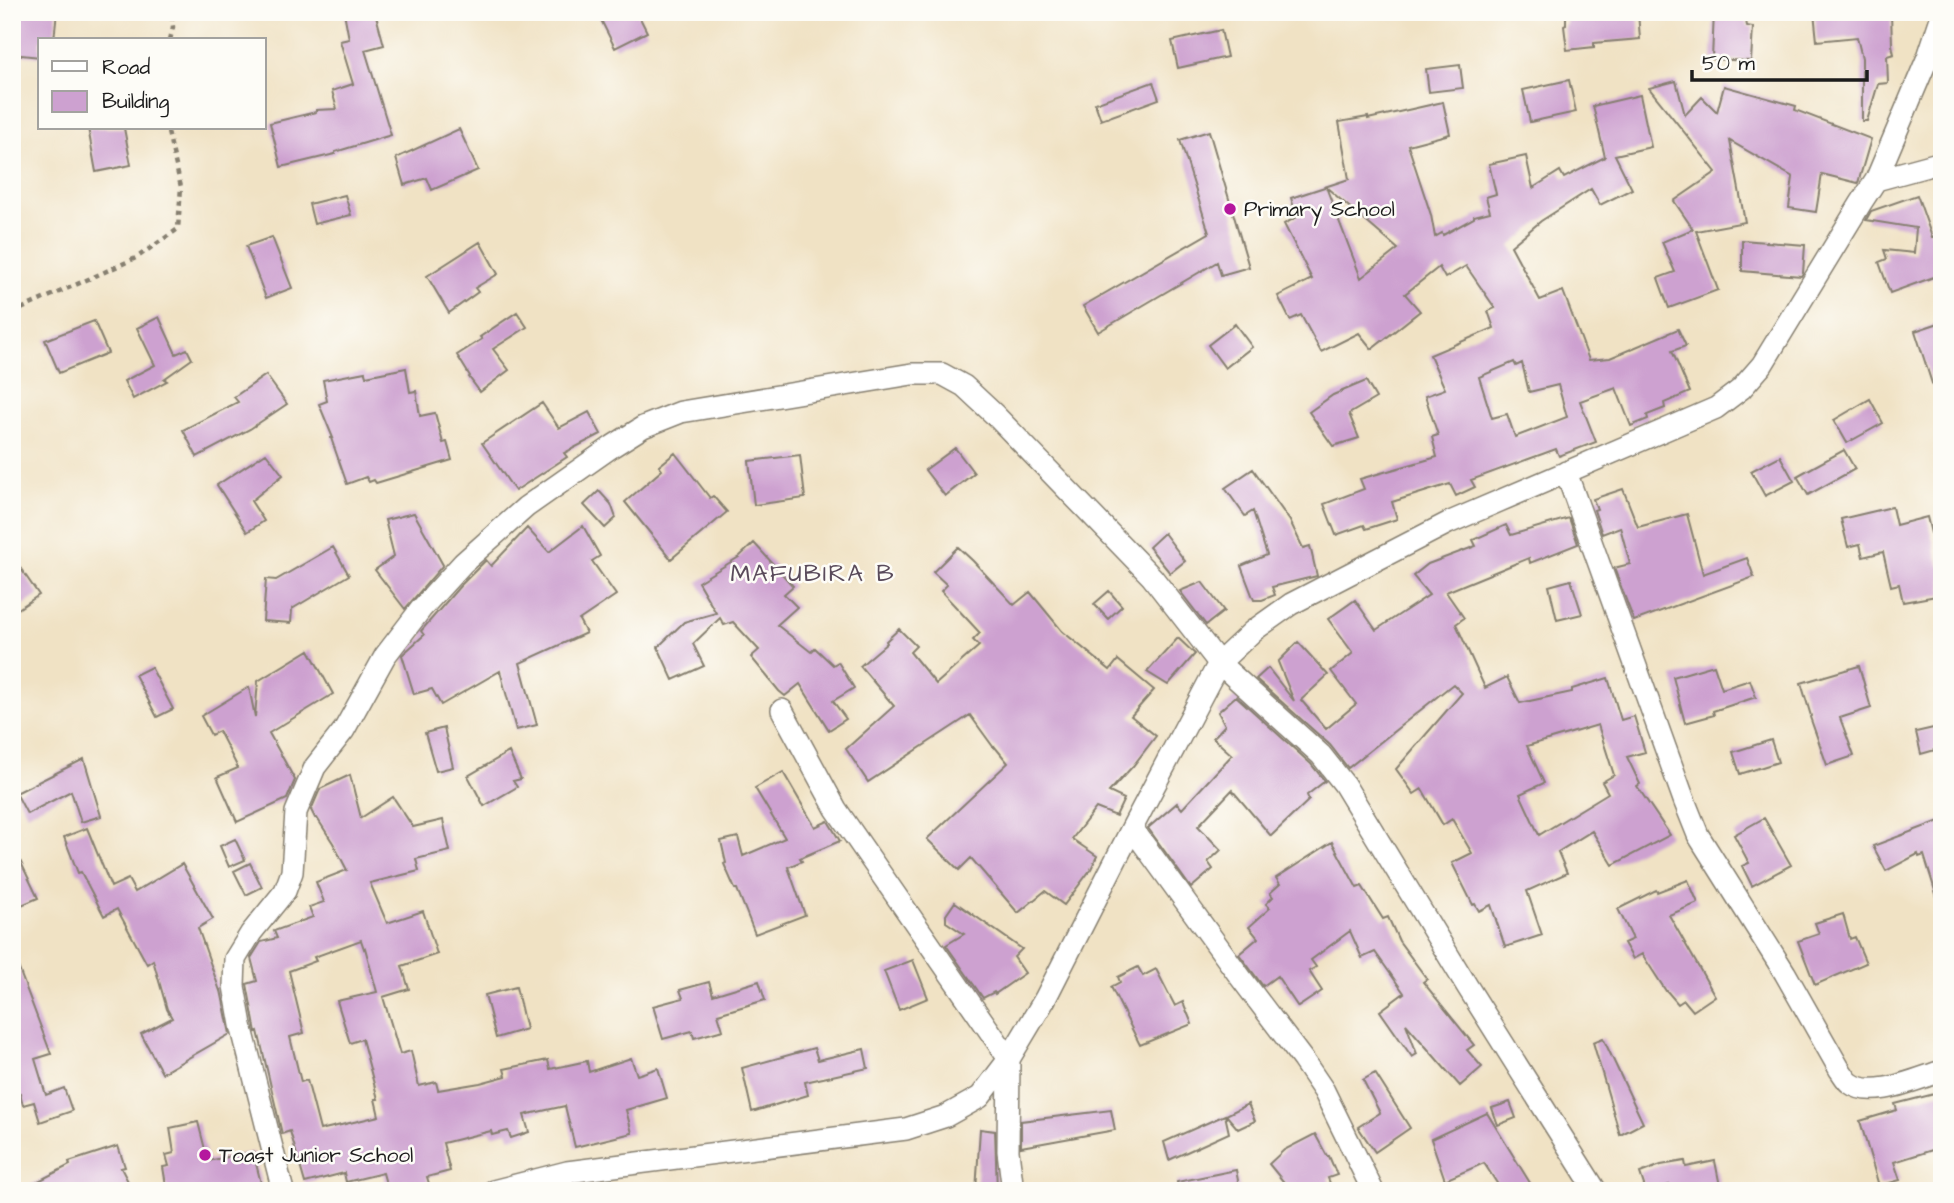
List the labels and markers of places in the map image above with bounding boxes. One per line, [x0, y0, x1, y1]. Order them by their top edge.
place label: Primary School [1244, 195, 1395, 226]
marker: Primary School [1222, 201, 1238, 217]
place label: Toast Junior School [219, 1141, 413, 1170]
marker: Toast Junior School [197, 1147, 213, 1163]

